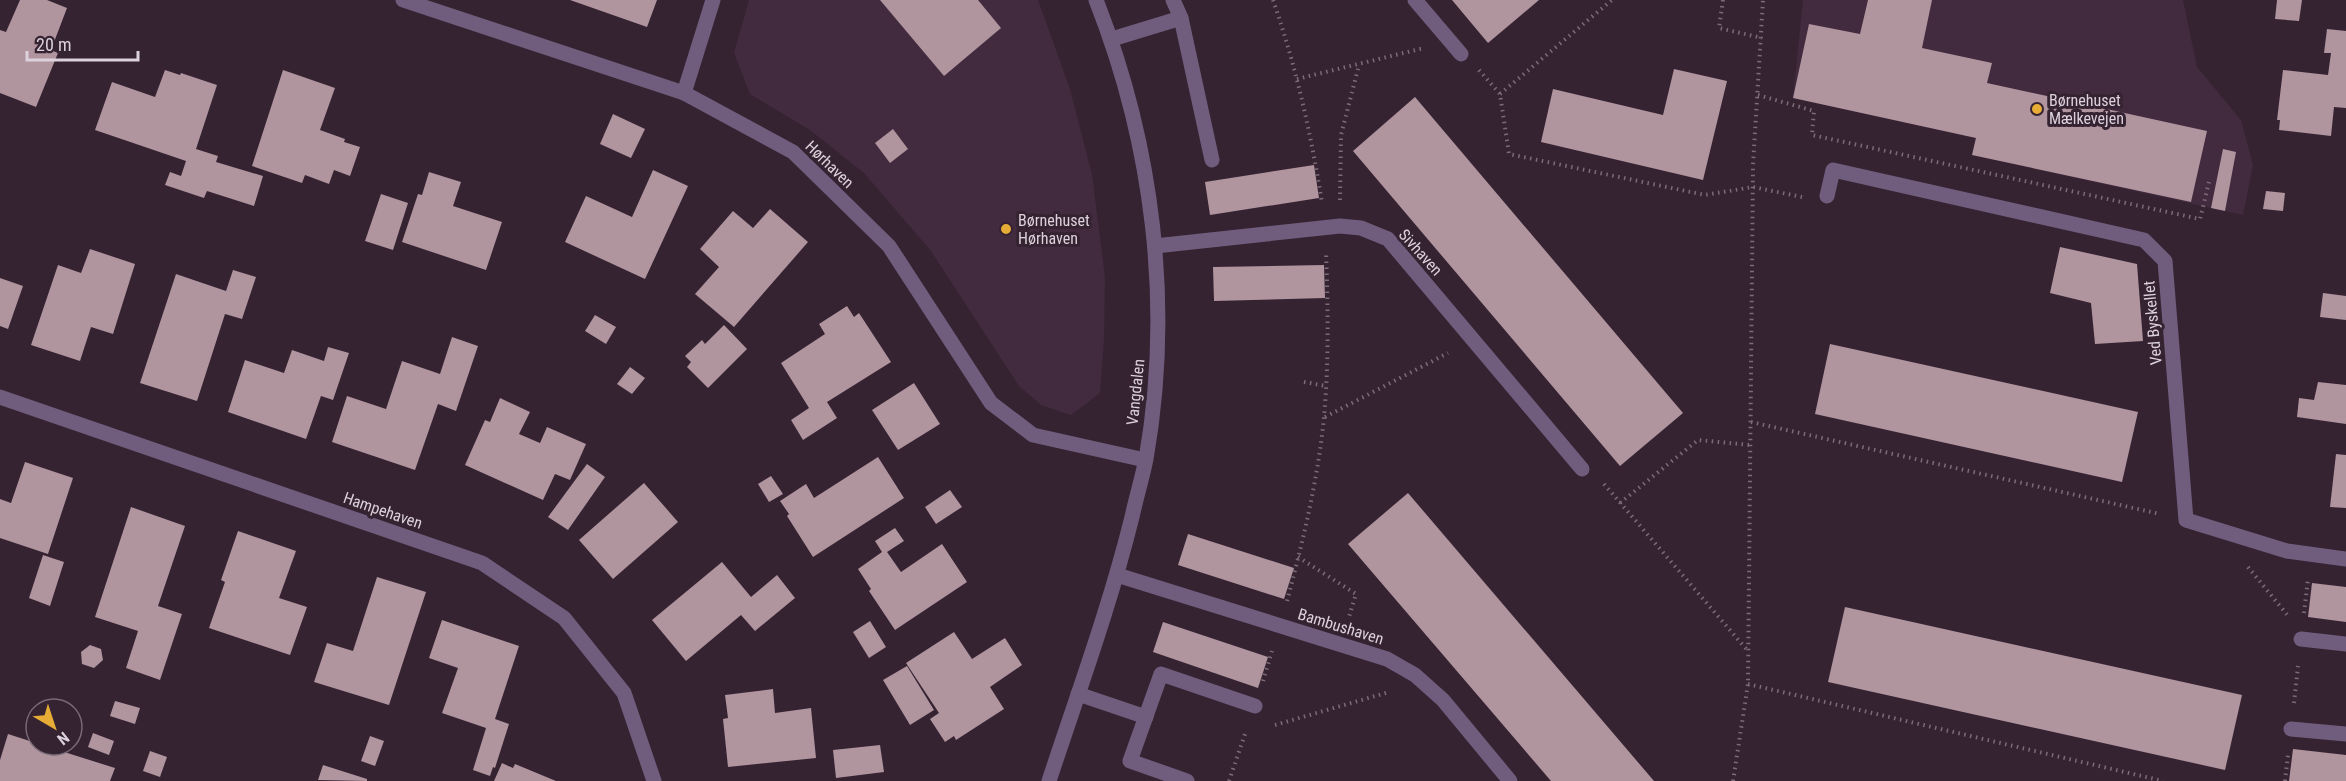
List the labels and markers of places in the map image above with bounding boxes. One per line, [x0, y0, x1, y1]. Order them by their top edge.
place label: Børnehuset Mælkevejen [2049, 91, 2124, 128]
marker: Børnehuset Mælkevejen [2030, 102, 2044, 116]
place label: Børnehuset Hørhaven [1018, 211, 1090, 248]
marker: Børnehuset Hørhaven [999, 222, 1013, 236]

